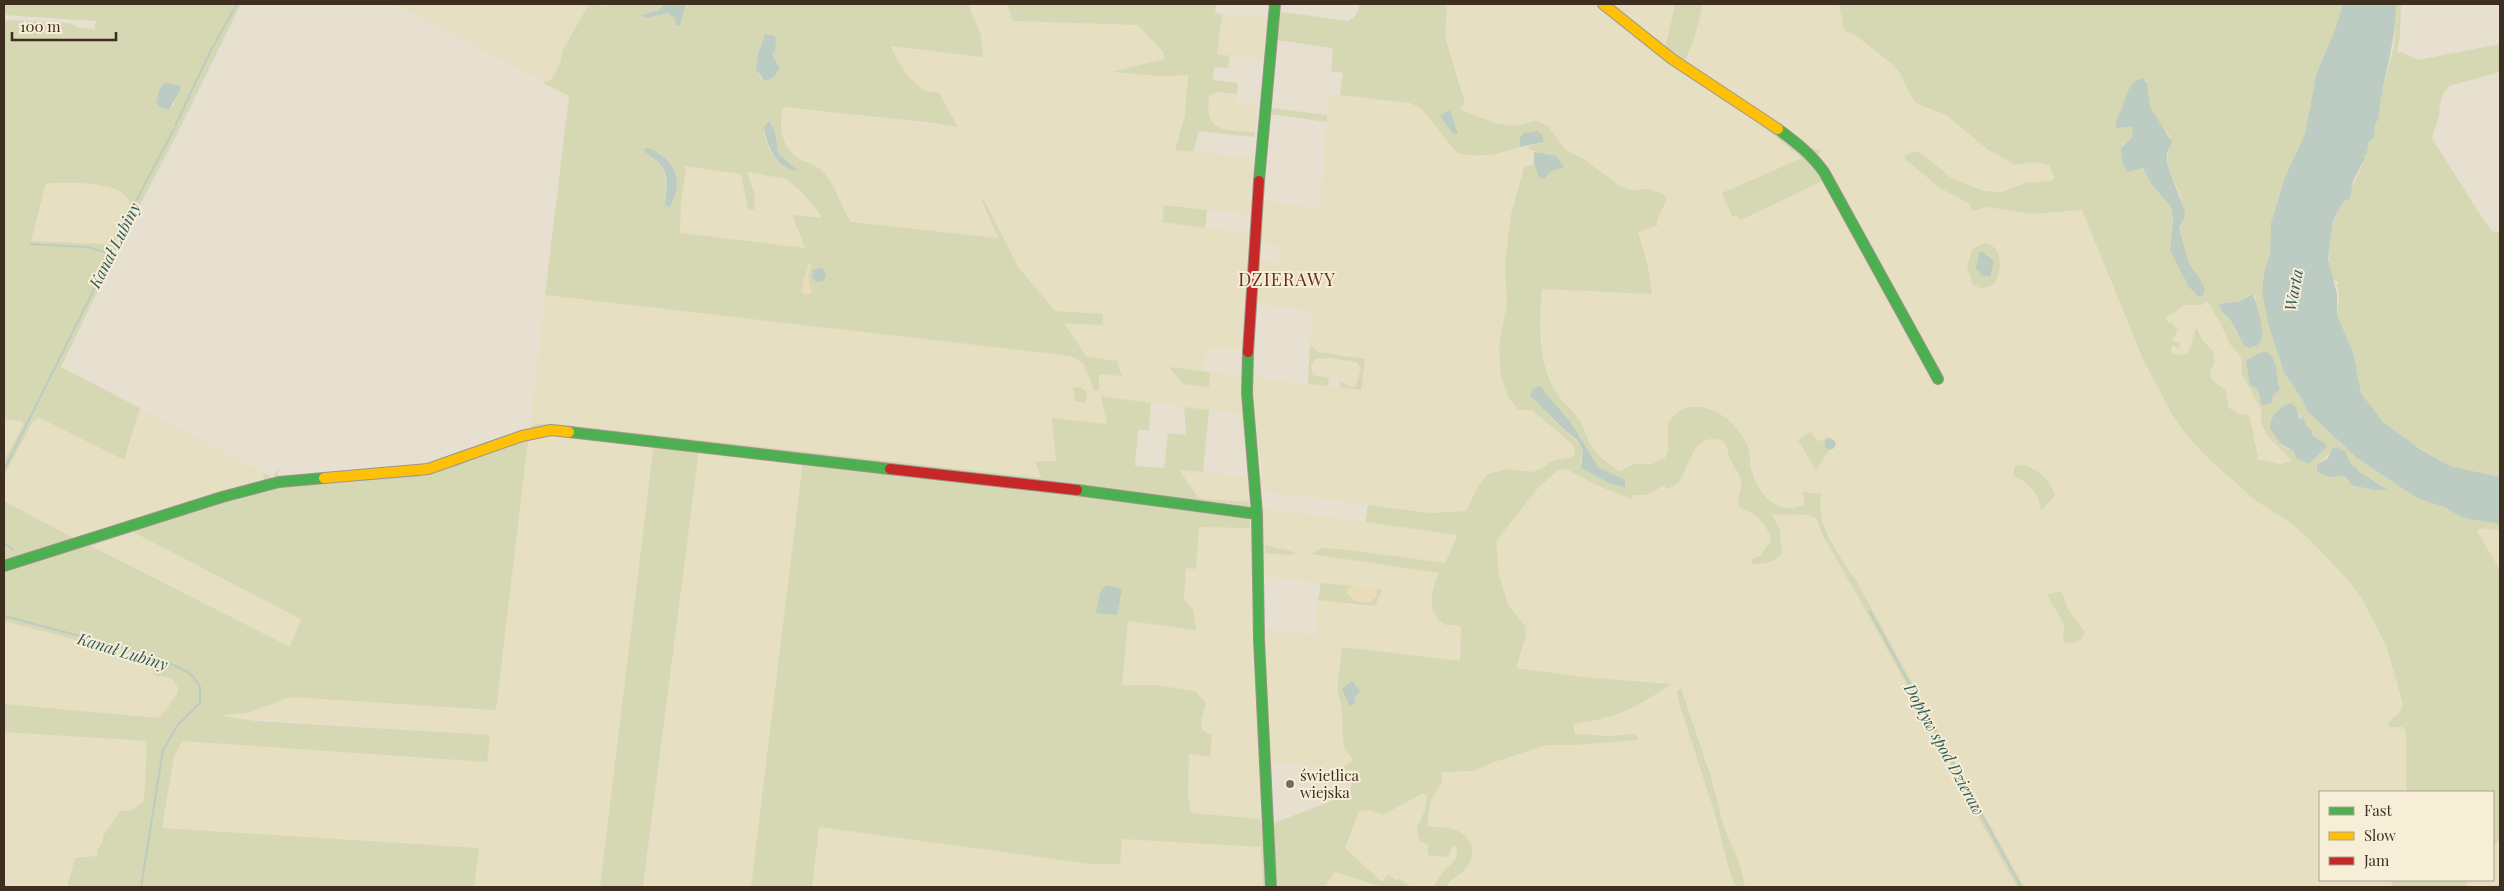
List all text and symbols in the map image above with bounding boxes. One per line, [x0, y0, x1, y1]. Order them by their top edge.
scale bar [12, 10, 116, 42]
text: 100 m [20, 16, 61, 36]
water label: Kanał Lubiny [83, 198, 145, 292]
district label: DZIERAWY [1238, 267, 1336, 291]
water label: Warta [2279, 267, 2307, 313]
water label: Kanał Lubiny [74, 627, 171, 675]
water label: Dopływ spod Dzieraw [1900, 679, 1990, 819]
place label: świetlica wiejska [1300, 765, 1360, 802]
marker: świetlica wiejska [1284, 778, 1296, 790]
legend [2319, 791, 2494, 881]
text: Fast [2364, 800, 2393, 820]
text: Slow [2364, 825, 2396, 845]
text: Jam [2363, 850, 2390, 870]

